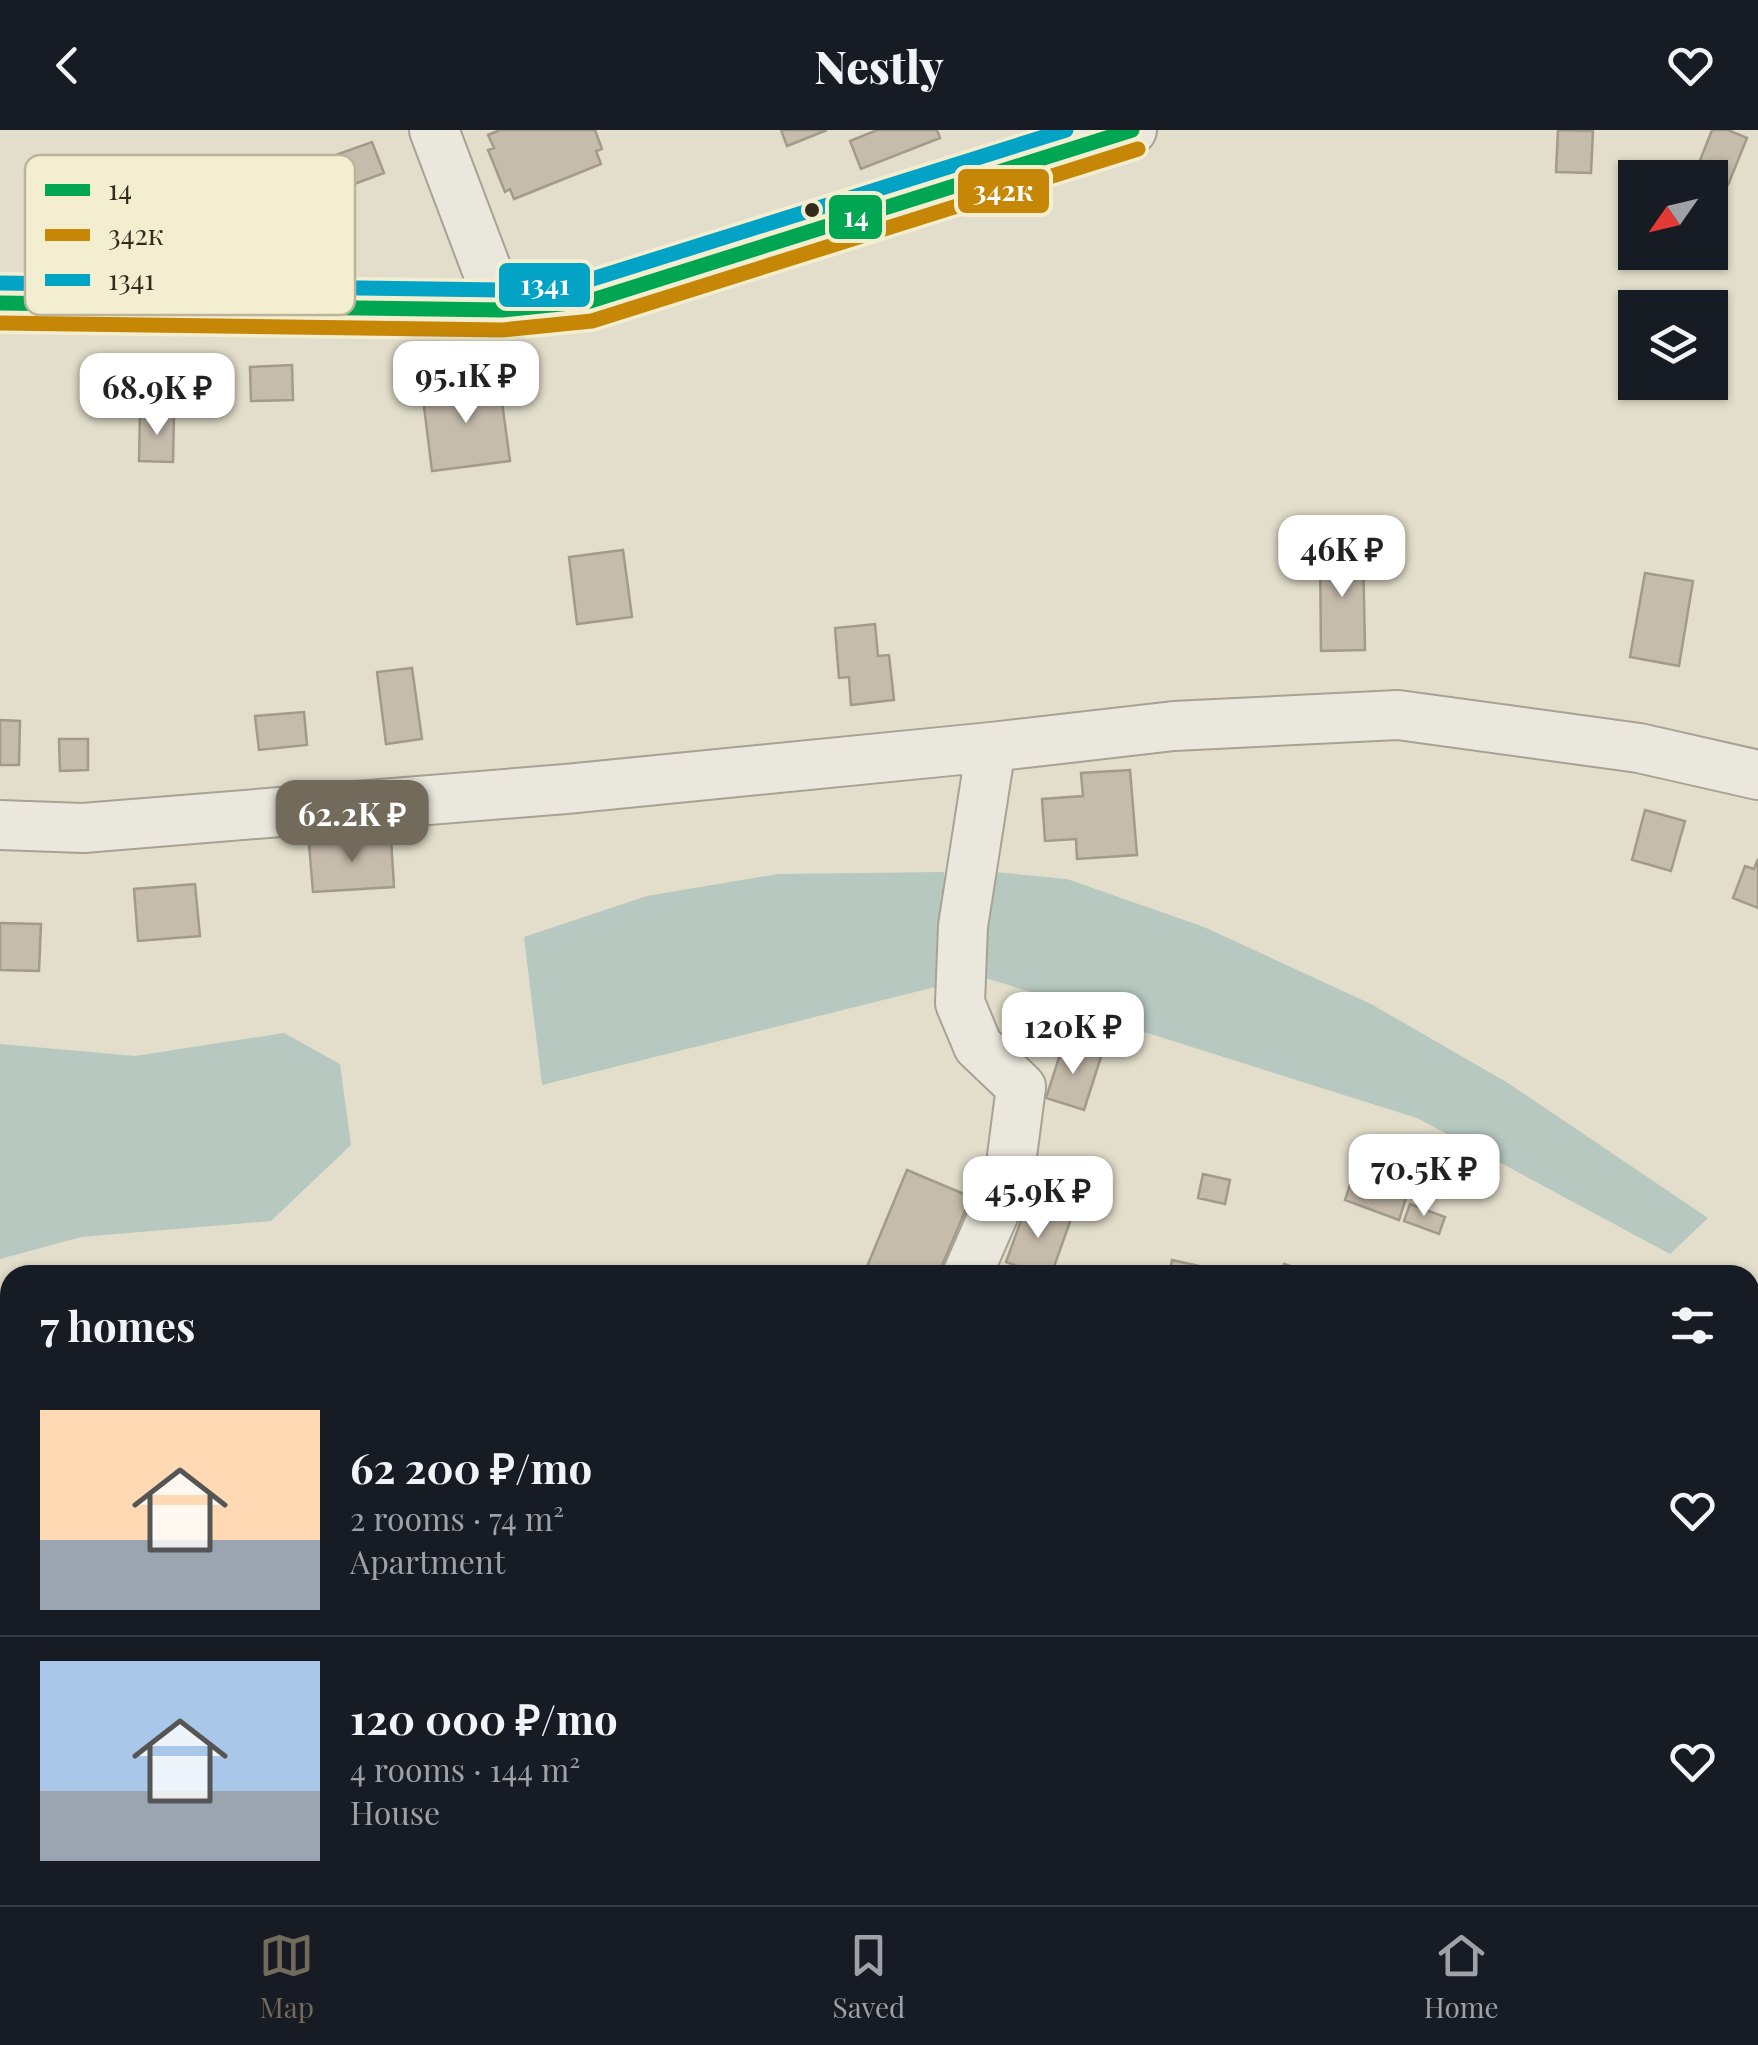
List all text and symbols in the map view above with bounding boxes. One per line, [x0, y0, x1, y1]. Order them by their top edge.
text: Nestly [814, 35, 944, 95]
icon: back [40, 38, 95, 93]
icon: heart [1663, 38, 1718, 93]
legend [25, 155, 355, 315]
north arrow [1618, 160, 1728, 270]
map controls [1618, 160, 1728, 400]
line badge: 342к [956, 167, 1051, 215]
text: 14 [108, 170, 132, 207]
text: 342к [973, 171, 1033, 208]
line badge: 14 [827, 193, 884, 241]
text: 14 [843, 197, 869, 234]
unlabelled marker [802, 200, 822, 220]
text: 342к [108, 215, 164, 252]
text: 1341 [108, 260, 155, 297]
line badge: 1341 [497, 261, 592, 309]
text: 1341 [520, 265, 570, 302]
button: layers [1618, 290, 1728, 400]
pin: 95.1K ₽ [374, 341, 558, 426]
text: 95.1K ₽ [415, 352, 517, 395]
pin: 68.9K ₽ [65, 353, 249, 438]
text: 68.9K ₽ [102, 364, 212, 407]
pin: 46K ₽ [1272, 515, 1412, 600]
text: 46K ₽ [1300, 526, 1384, 569]
pin: 62.2K ₽ [260, 780, 444, 865]
text: 62.2K ₽ [298, 791, 406, 834]
pin: 120K ₽ [992, 992, 1154, 1077]
text: 120K ₽ [1024, 1003, 1122, 1046]
pin: 70.5K ₽ [1332, 1134, 1516, 1219]
text: 70.5K ₽ [1371, 1145, 1477, 1188]
pin: 45.9K ₽ [946, 1156, 1130, 1241]
text: 45.9K ₽ [985, 1167, 1091, 1210]
text: 7 homes [40, 1297, 195, 1353]
icon: filters [1665, 1298, 1720, 1353]
text: 62 200 ₽/mo [350, 1439, 592, 1495]
icon: home [120, 1450, 240, 1570]
icon: heart [1665, 1483, 1720, 1538]
text: 2 rooms · 74 m² [350, 1496, 564, 1539]
text: Apartment [350, 1539, 505, 1582]
text: 120 000 ₽/mo [350, 1690, 618, 1746]
icon: home [120, 1701, 240, 1821]
icon: heart [1665, 1734, 1720, 1789]
text: 4 rooms · 144 m² [350, 1747, 580, 1790]
text: House [350, 1790, 440, 1833]
tab: Map [259, 1928, 314, 2025]
tab: Saved [833, 1928, 905, 2025]
tab: Home [1424, 1928, 1499, 2025]

